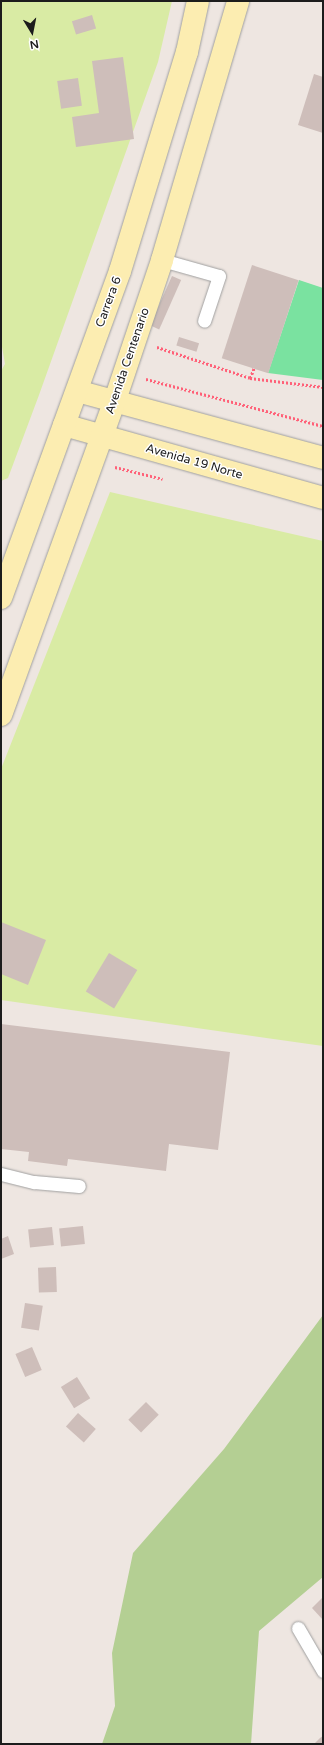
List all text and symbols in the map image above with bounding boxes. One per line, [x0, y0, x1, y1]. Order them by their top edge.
north arrow [12, 12, 52, 52]
text: N [29, 37, 40, 51]
street label: Carrera 6 [93, 275, 125, 329]
street label: Avenida Centenario [103, 306, 153, 416]
street label: Avenida 19 Norte [144, 441, 244, 483]

